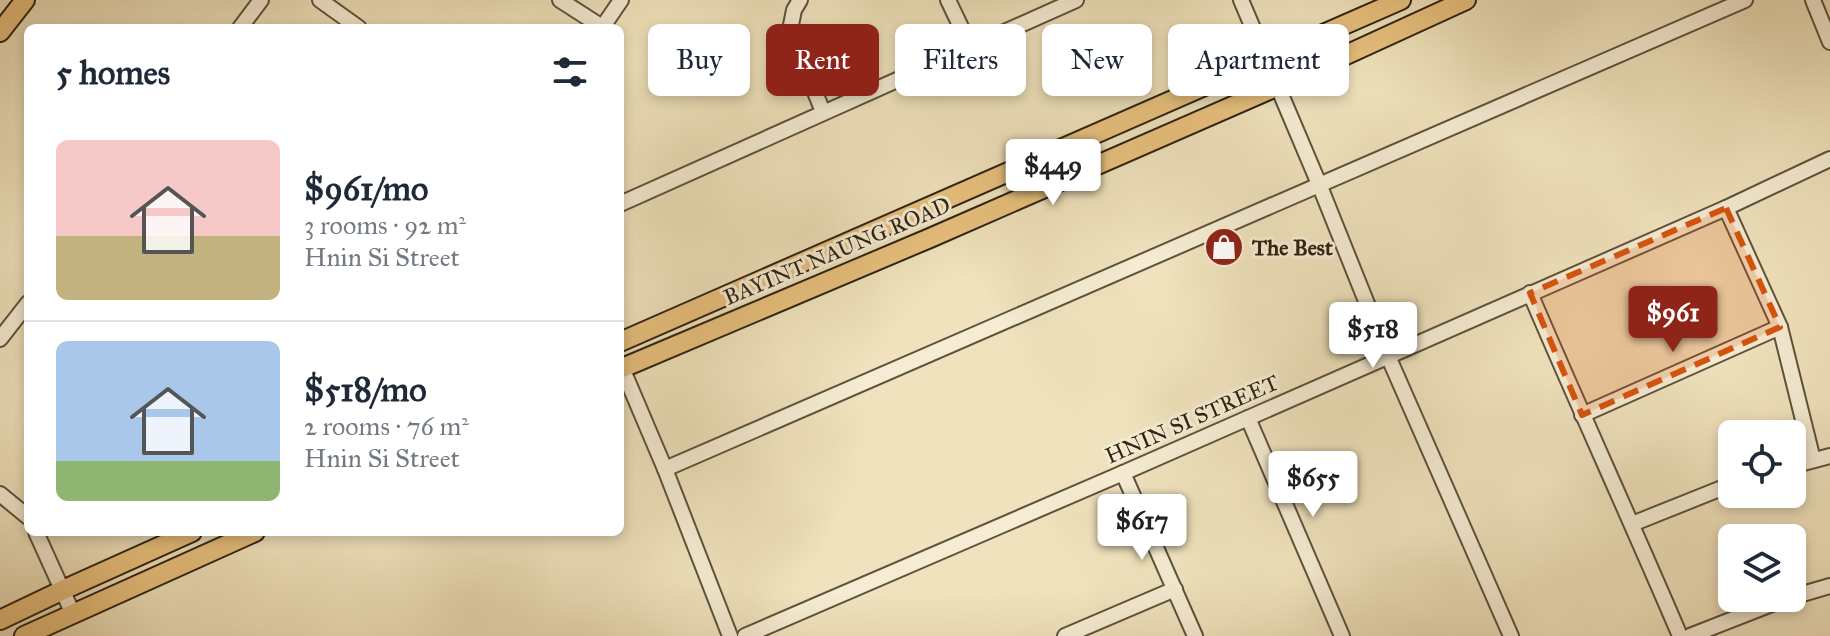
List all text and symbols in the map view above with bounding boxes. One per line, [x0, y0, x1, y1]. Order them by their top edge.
chip: Buy [648, 24, 750, 96]
chip: Rent [766, 24, 879, 96]
chip: Filters [895, 24, 1026, 96]
chip: New [1042, 24, 1152, 96]
chip: Apartment [1168, 24, 1349, 96]
icon: filters [548, 50, 592, 94]
text: 5 homes [56, 52, 170, 93]
pin: $449 [1006, 139, 1100, 207]
text: $449 [1024, 149, 1082, 181]
text: $961/mo [304, 168, 428, 209]
icon: home [120, 172, 216, 268]
street label: BAYINT NAUNG ROAD [720, 191, 954, 311]
text: 3 rooms · 92 m² [304, 209, 466, 241]
shop icon: The Best [1203, 226, 1245, 268]
place label: The Best [1251, 234, 1333, 261]
text: Hnin Si Street [304, 241, 460, 273]
pin: $961 [1626, 286, 1720, 354]
text: $961 [1646, 296, 1700, 328]
pin: $518 [1326, 302, 1420, 370]
text: $518 [1347, 312, 1399, 344]
text: $518/mo [304, 369, 427, 410]
street label: HNIN SI STREET [1101, 369, 1283, 469]
icon: home [120, 373, 216, 469]
text: 2 rooms · 76 m² [304, 410, 469, 442]
map controls [1718, 420, 1806, 612]
button: locate [1718, 420, 1806, 508]
text: Hnin Si Street [304, 442, 460, 474]
pin: $655 [1266, 451, 1360, 519]
text: $655 [1286, 461, 1340, 493]
pin: $617 [1095, 494, 1189, 562]
text: $617 [1116, 504, 1168, 536]
button: layers [1718, 524, 1806, 612]

